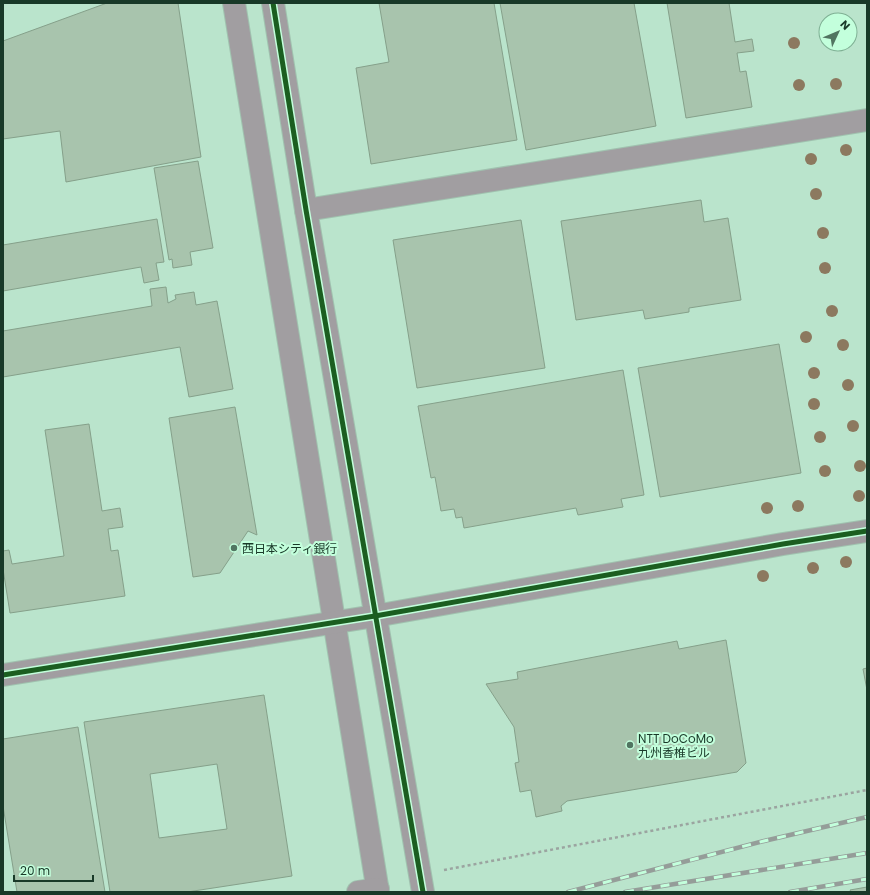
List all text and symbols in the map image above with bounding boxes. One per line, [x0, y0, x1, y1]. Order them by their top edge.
north arrow [818, 12, 858, 52]
text: N [837, 17, 854, 34]
place label: 西日本シティ銀行 [242, 540, 337, 557]
marker: 西日本シティ銀行 [229, 543, 239, 553]
place label: NTT DoCoMo 九州香椎ビル [638, 730, 714, 761]
marker: NTT DoCoMo 九州香椎ビル [625, 740, 635, 750]
scale bar [14, 857, 93, 883]
text: 20 m [20, 862, 50, 879]

